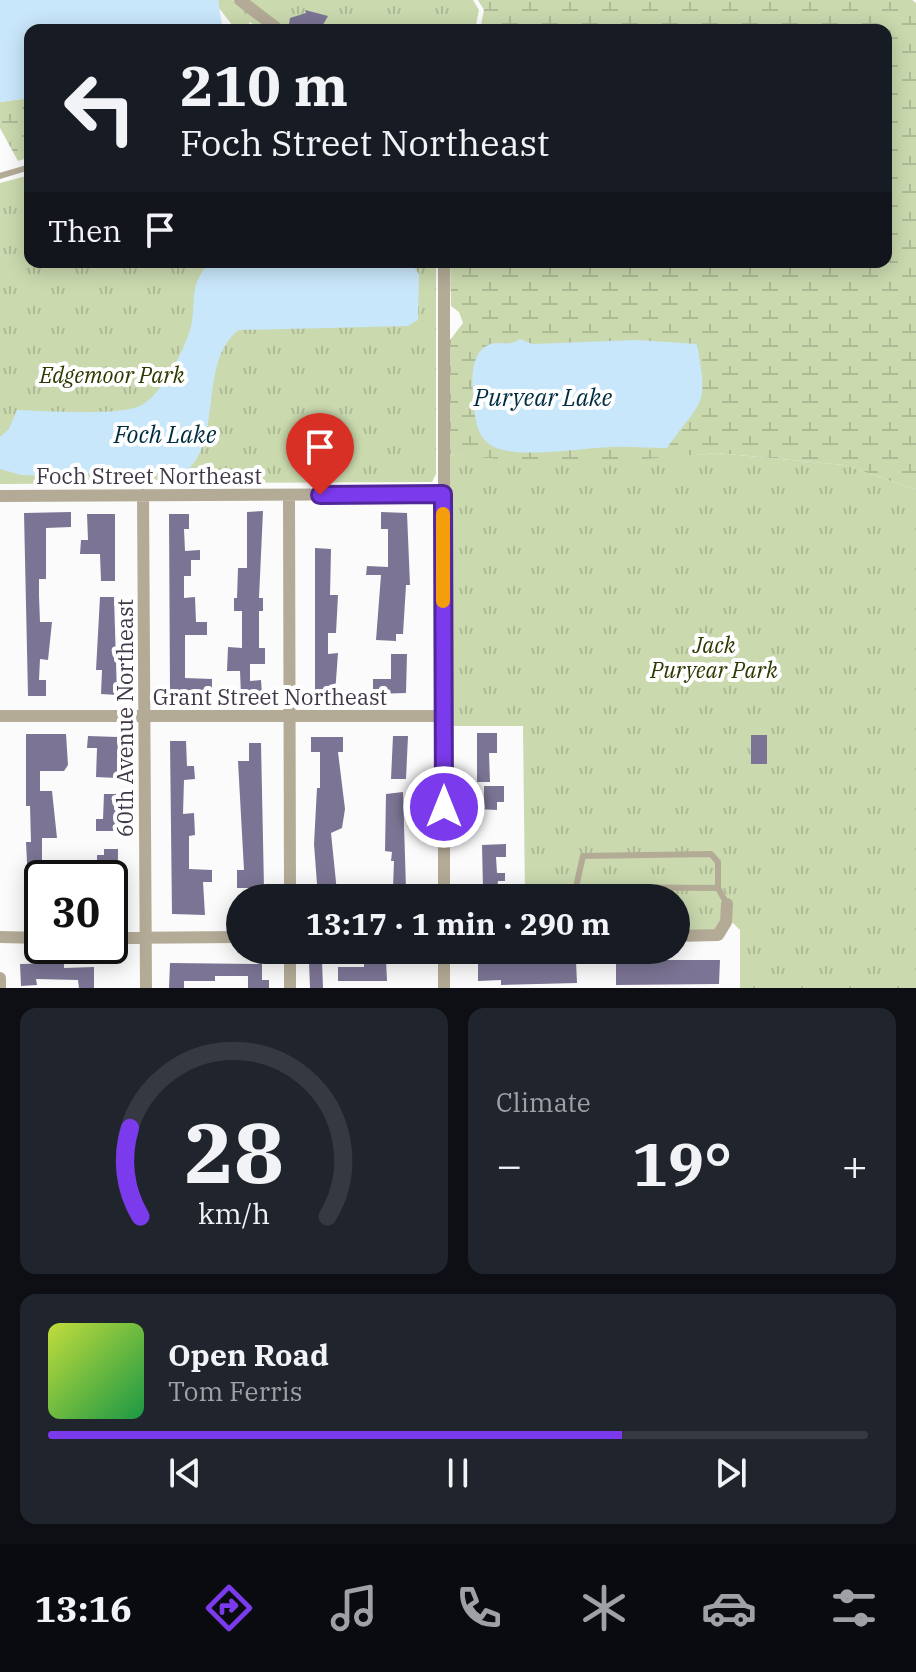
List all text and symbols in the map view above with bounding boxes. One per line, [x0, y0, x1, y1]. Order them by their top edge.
text: 210 m [180, 49, 348, 121]
icon: left [48, 56, 152, 160]
text: Foch Street Northeast [180, 119, 550, 166]
icon: arrive [138, 208, 182, 252]
text: Then [48, 211, 122, 250]
park label: Edgemoor Park [38, 360, 185, 389]
water label: Puryear Lake [473, 381, 612, 413]
pin [286, 413, 354, 495]
water label: Foch Lake [113, 418, 217, 450]
icon: arrive [298, 425, 342, 469]
street label: Foch Street Northeast [36, 461, 262, 490]
street label: 60th Avenue Northeast [110, 598, 139, 837]
park label: Jack Puryear Park [649, 630, 778, 684]
street label: Grant Street Northeast [153, 682, 388, 711]
position arrow [402, 765, 486, 849]
speed limit sign: 30 [24, 860, 128, 964]
text: 13:17 · 1 min · 290 m [306, 904, 610, 943]
text: Climate [496, 1085, 591, 1119]
text: 28 [184, 1098, 284, 1206]
text: 19° [632, 1124, 732, 1203]
text: − [496, 1136, 522, 1193]
text: + [842, 1136, 868, 1193]
text: km/h [198, 1195, 270, 1232]
text: Open Road [168, 1335, 329, 1374]
text: Tom Ferris [168, 1374, 302, 1408]
icon: previous [163, 1451, 207, 1495]
icon: pause [436, 1451, 480, 1495]
icon: next [709, 1451, 753, 1495]
icon: directions [201, 1580, 257, 1636]
icon: music [326, 1580, 382, 1636]
icon: phone [451, 1580, 507, 1636]
icon: climate [576, 1580, 632, 1636]
icon: car [701, 1580, 757, 1636]
icon: filters [826, 1580, 882, 1636]
text: 13:16 [34, 1585, 132, 1632]

